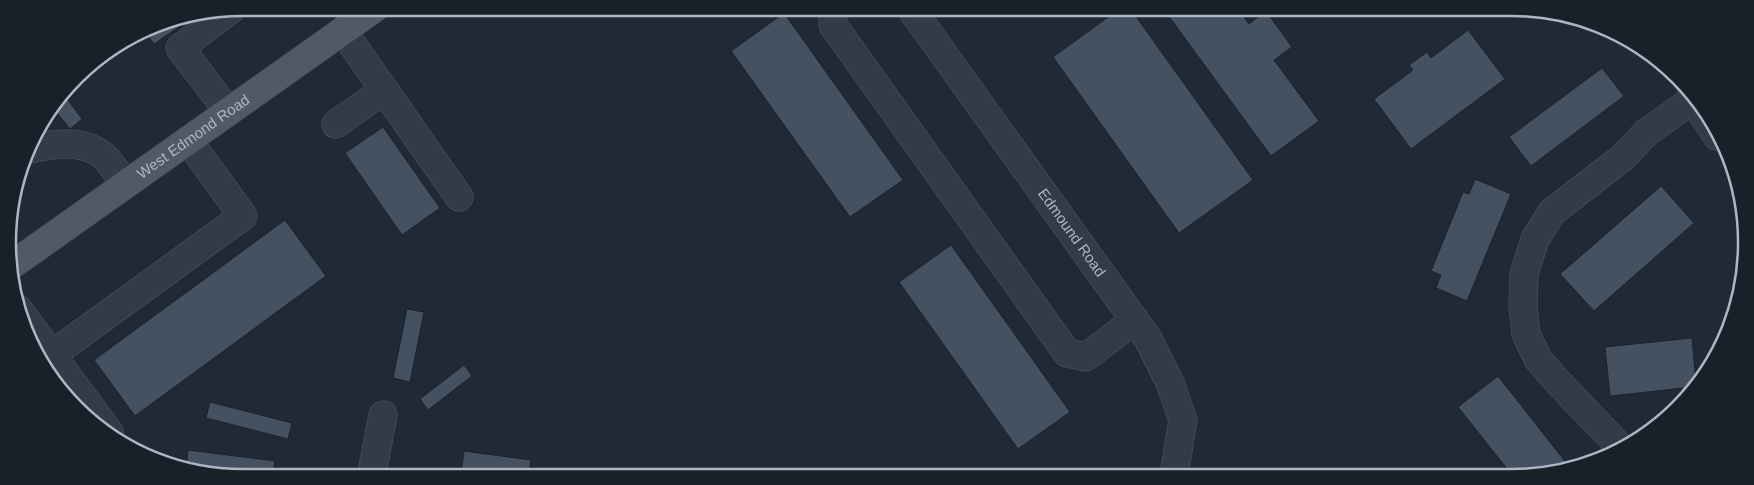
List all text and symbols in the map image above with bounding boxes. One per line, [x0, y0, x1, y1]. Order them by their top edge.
street label: West Edmond Road [133, 91, 252, 182]
street label: Edmound Road [1035, 185, 1109, 280]

